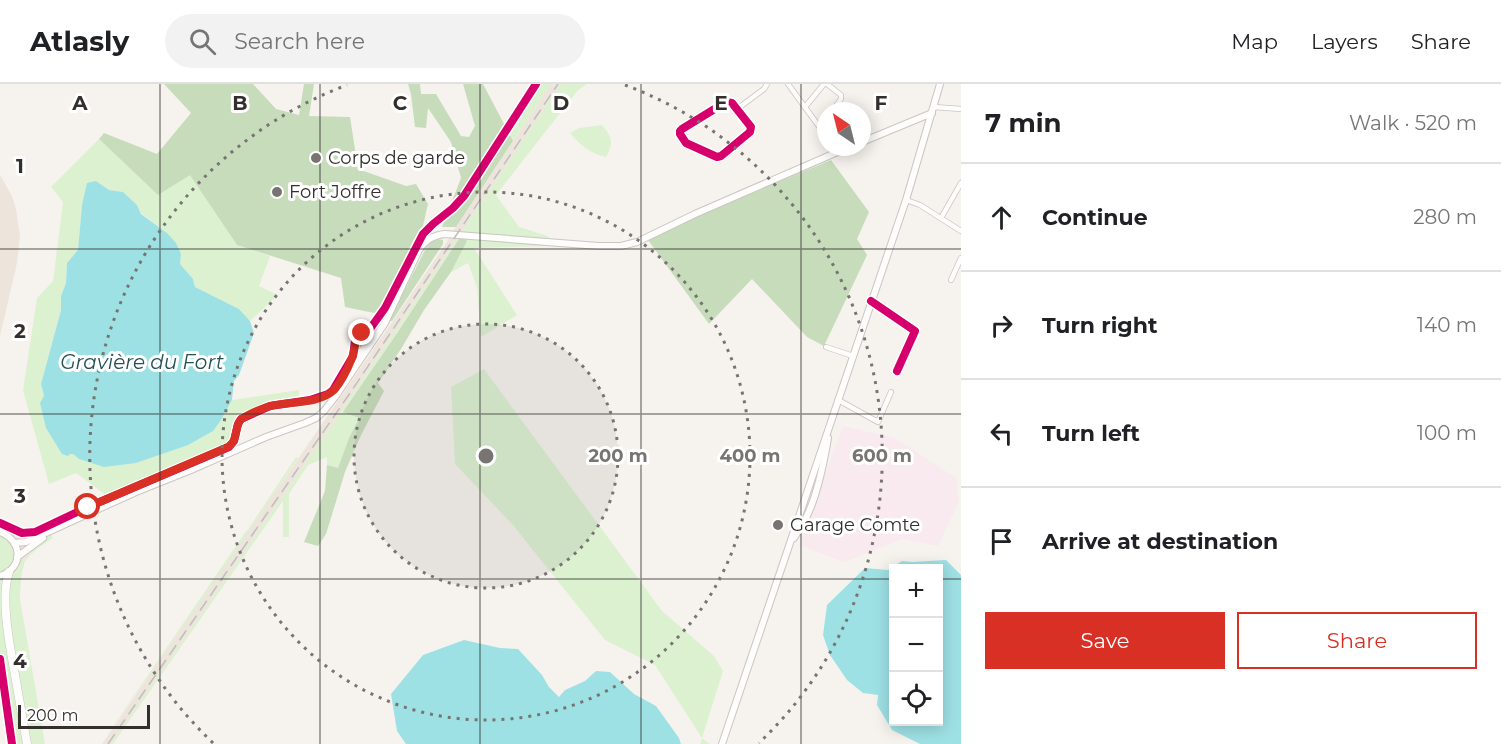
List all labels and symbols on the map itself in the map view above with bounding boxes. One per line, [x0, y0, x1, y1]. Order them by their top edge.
text: A [71, 91, 88, 115]
text: B [232, 91, 248, 115]
text: C [393, 91, 408, 115]
text: D [553, 91, 569, 115]
text: E [714, 91, 728, 115]
text: F [875, 91, 888, 115]
north arrow [817, 102, 871, 156]
place label: Corps de garde [328, 147, 465, 169]
marker: Corps de garde [309, 151, 323, 165]
text: 1 [16, 154, 24, 178]
place label: Fort Joffre [289, 181, 381, 203]
marker: Fort Joffre [270, 185, 284, 199]
text: 2 [14, 319, 26, 343]
route end [348, 319, 374, 345]
water label: Gravière du Fort [60, 350, 224, 374]
text: 200 m [588, 445, 648, 467]
text: 400 m [720, 445, 780, 467]
text: 600 m [852, 445, 912, 467]
centre of rings [476, 446, 496, 466]
text: 3 [13, 484, 26, 508]
route start [74, 493, 100, 519]
place label: Garage Comte [790, 514, 920, 536]
marker: Garage Comte [771, 518, 785, 532]
text: 4 [13, 649, 27, 673]
scale bar [18, 702, 150, 730]

